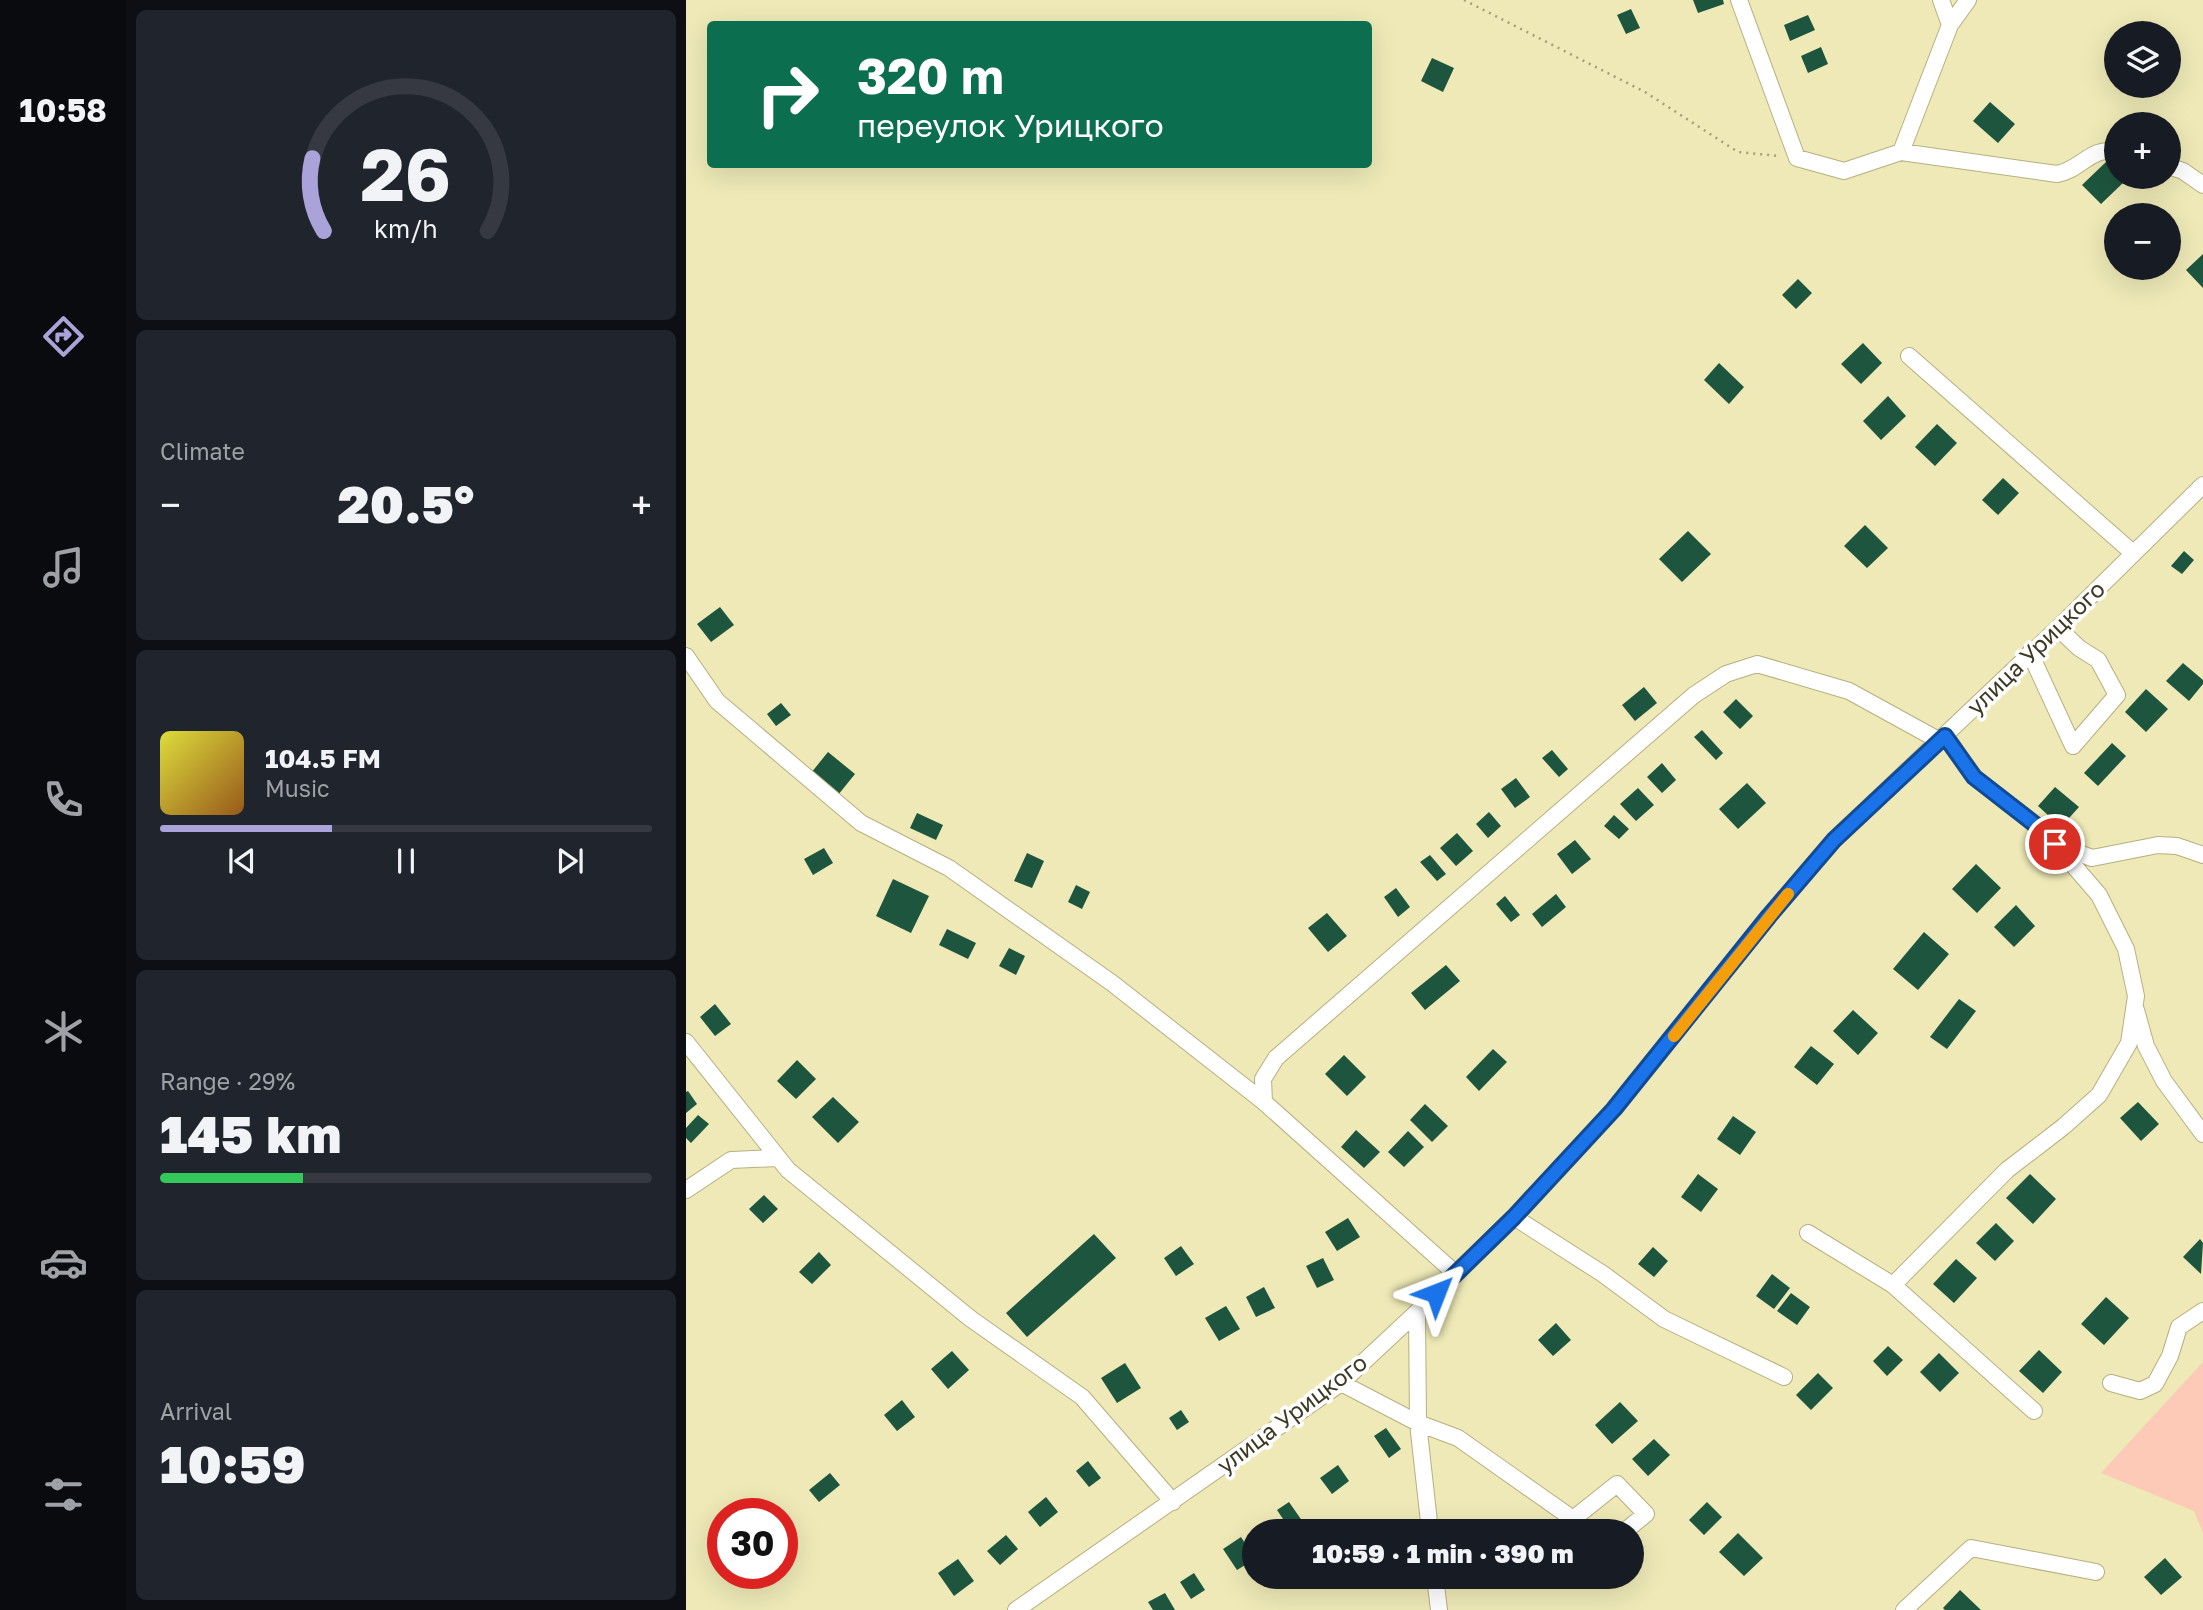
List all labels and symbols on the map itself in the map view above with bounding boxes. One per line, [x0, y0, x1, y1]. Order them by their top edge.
street label: улица Урицкого [1961, 574, 2110, 720]
pin [2025, 814, 2085, 874]
position arrow [1399, 1256, 1473, 1330]
street label: улица Урицкого [1211, 1348, 1372, 1479]
speed limit sign: 30 [707, 1498, 798, 1589]

